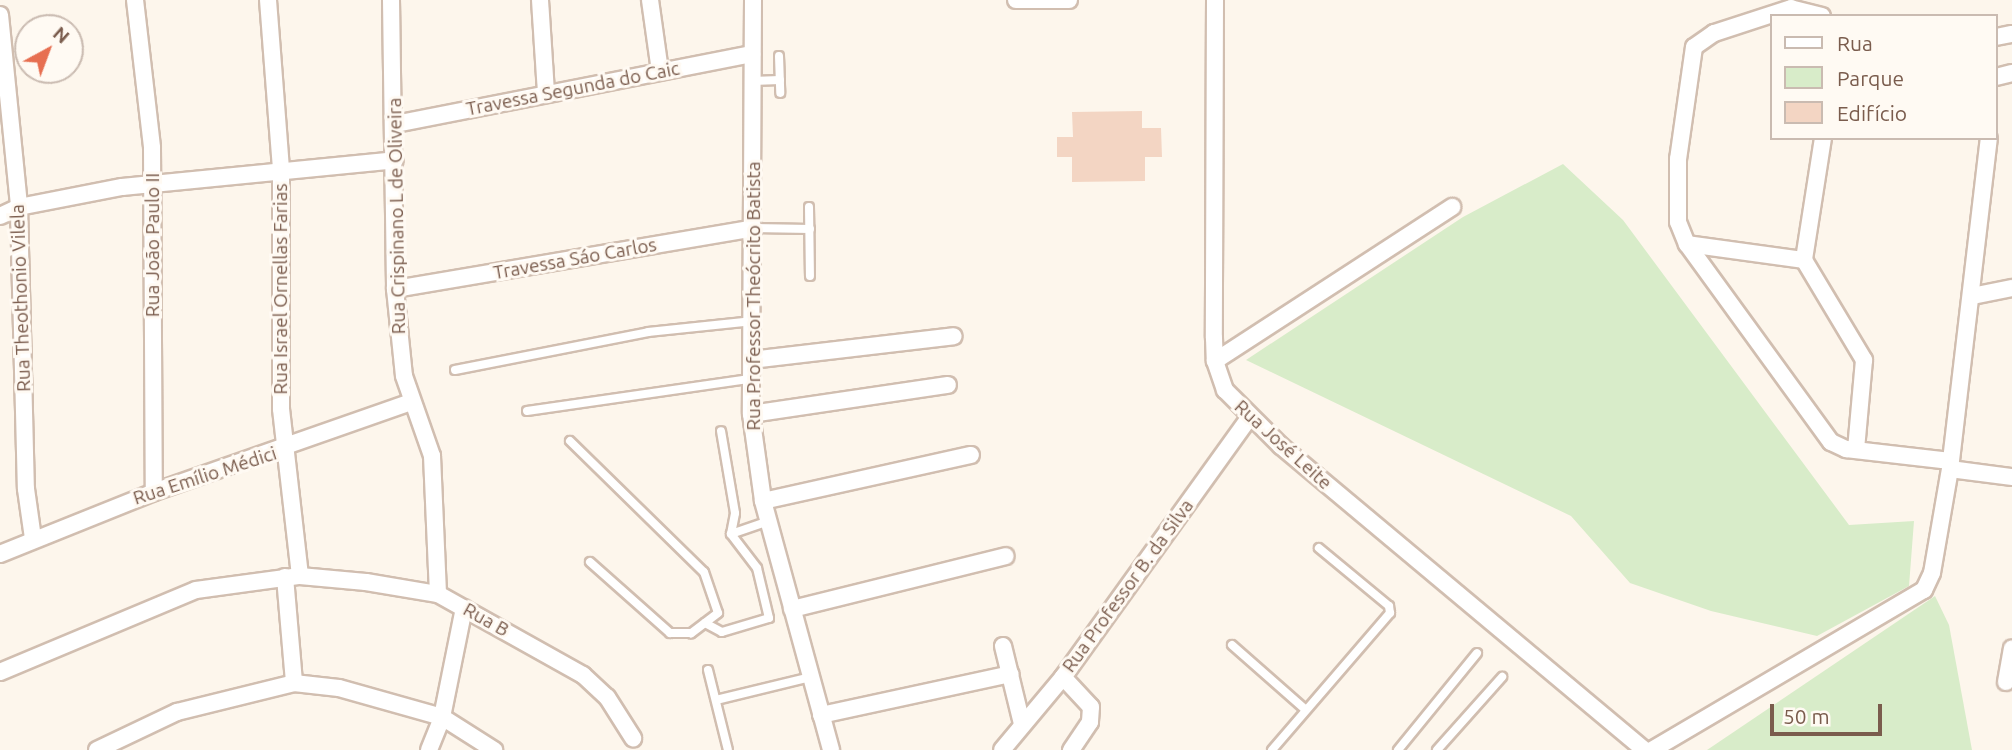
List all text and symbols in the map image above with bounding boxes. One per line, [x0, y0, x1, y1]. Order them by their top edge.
north arrow [14, 14, 84, 84]
legend [1770, 14, 1998, 140]
text: N [49, 22, 74, 48]
text: Rua [1837, 31, 1873, 55]
street label: Travessa Segunda do Caic [464, 57, 682, 121]
text: Parque [1837, 66, 1904, 90]
street label: Rua Crispinano L de Oliveira [384, 97, 410, 335]
text: Edifício [1837, 101, 1907, 125]
street label: Rua Professor Theócrito Batista [743, 161, 765, 431]
street label: Rua João Paulo II [142, 173, 164, 317]
street label: Rua Israel Ornellas Farias [270, 183, 292, 395]
street label: Rua Theothonio Vilela [6, 204, 36, 392]
street label: Travessa Sáo Carlos [492, 233, 658, 285]
street label: Rua José Leite [1230, 395, 1336, 495]
street label: Rua Emílio Médici [130, 442, 280, 510]
street label: Rua Professor B. da Silva [1058, 495, 1198, 677]
street label: Rua B [459, 598, 513, 642]
scale bar [1774, 690, 1886, 734]
text: 50 m [1783, 704, 1830, 728]

